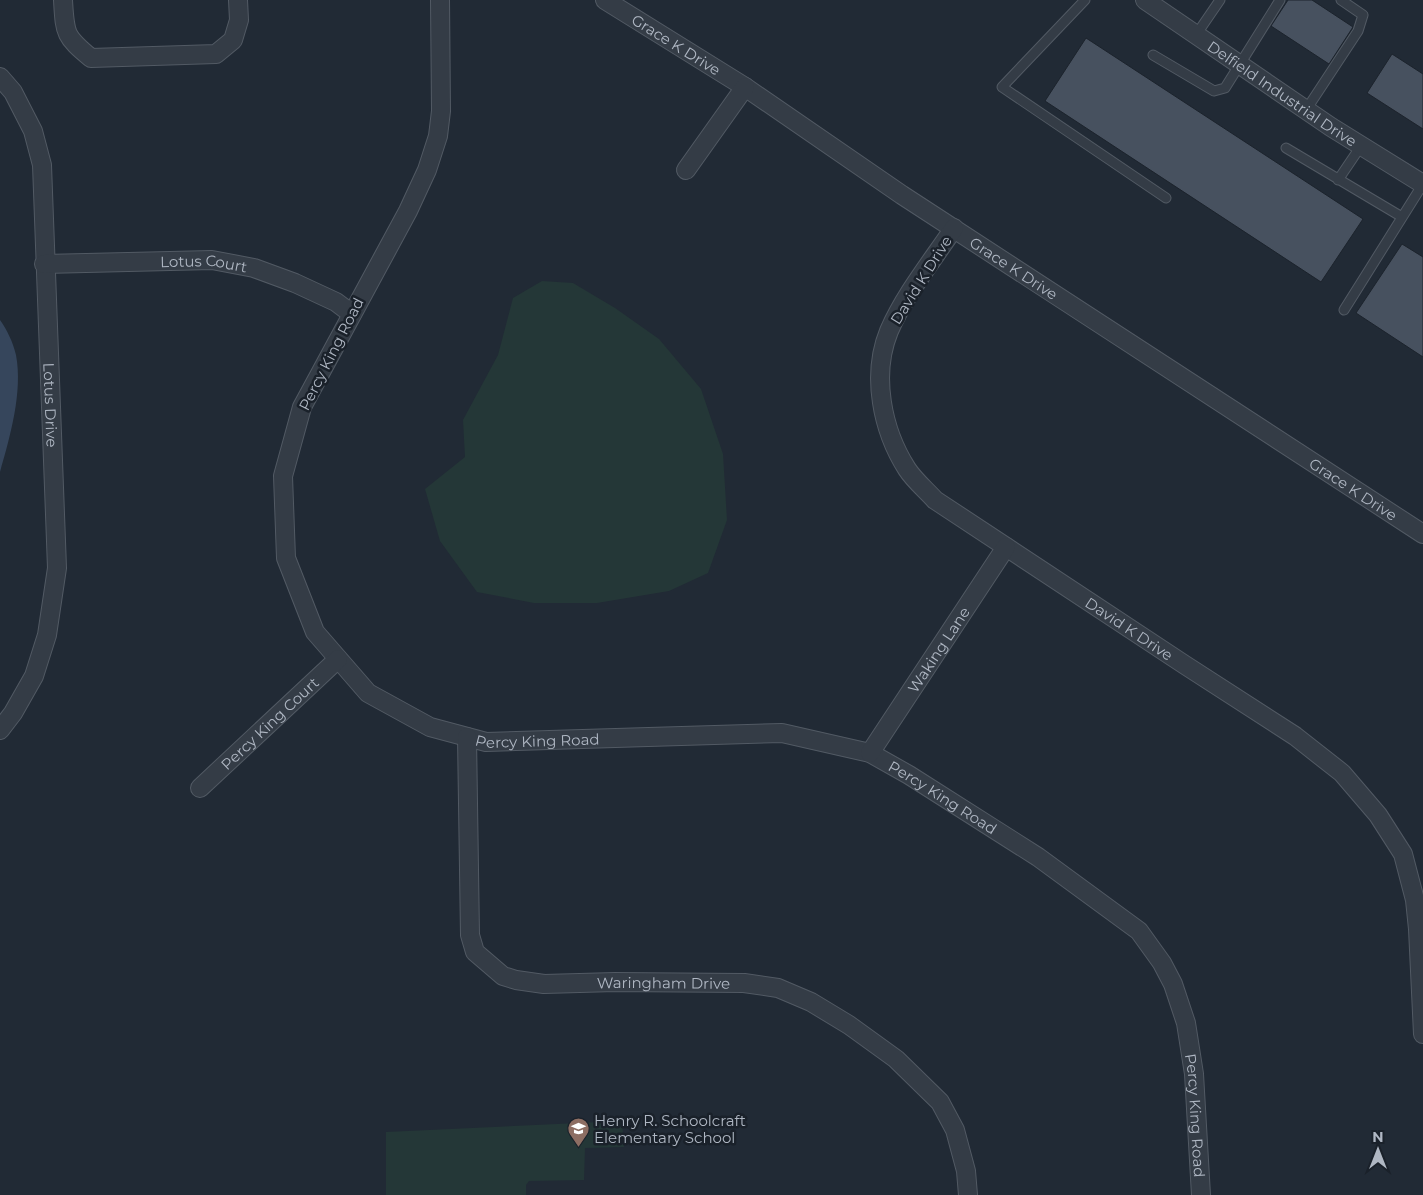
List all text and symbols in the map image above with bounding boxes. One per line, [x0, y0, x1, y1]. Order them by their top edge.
street label: Grace K Drive [628, 10, 724, 79]
street label: Delfield Industrial Drive [1204, 36, 1361, 150]
street label: David K Drive [886, 232, 956, 328]
street label: Grace K Drive [966, 232, 1062, 303]
street label: Lotus Court [160, 250, 249, 276]
street label: Percy King Road [294, 294, 368, 414]
street label: Lotus Drive [40, 362, 62, 448]
street label: Grace K Drive [1306, 453, 1401, 524]
street label: David K Drive [1082, 593, 1177, 664]
street label: Waking Lane [903, 603, 974, 696]
street label: Percy King Court [216, 673, 322, 773]
street label: Percy King Road [473, 729, 600, 751]
street label: Percy King Road [885, 756, 1001, 838]
street label: Waringham Drive [597, 972, 730, 992]
street label: Percy King Road [1181, 1052, 1209, 1178]
place label: Henry R. Schoolcraft Elementary School [594, 1111, 746, 1147]
school or university icon: Henry R. Schoolcraft Elementary School [566, 1117, 590, 1148]
north arrow [1353, 1125, 1403, 1175]
text: N [1372, 1128, 1384, 1146]

